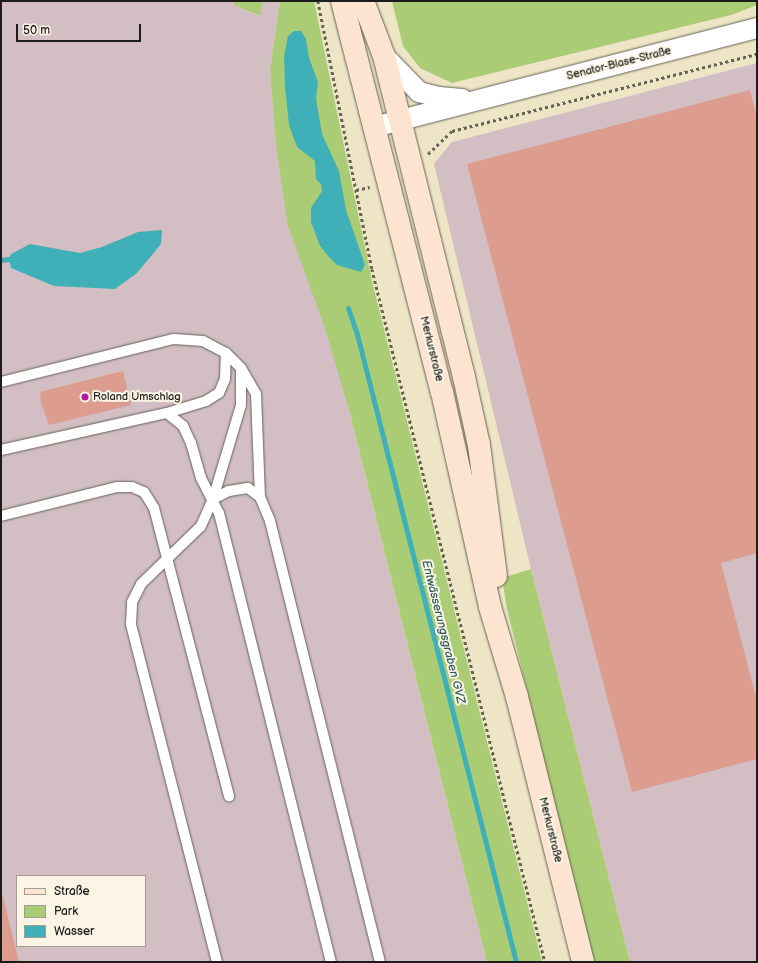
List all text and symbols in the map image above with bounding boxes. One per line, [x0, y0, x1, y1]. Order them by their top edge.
scale bar [18, 16, 143, 42]
text: 50 m [23, 23, 50, 38]
street label: Senator-Blase-Straße [565, 45, 673, 83]
street label: Merkurstraße [417, 315, 445, 383]
place label: Roland Umschlag [93, 390, 181, 404]
marker: Roland Umschlag [80, 392, 90, 402]
water label: Entwässerungsgraben GVZ [418, 559, 468, 705]
street label: Merkurstraße [536, 796, 564, 864]
legend [16, 875, 146, 947]
text: Straße [54, 884, 90, 899]
text: Park [54, 904, 78, 919]
text: Wasser [54, 924, 94, 939]

